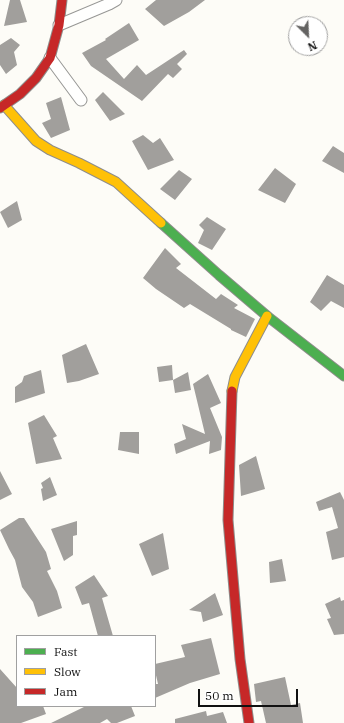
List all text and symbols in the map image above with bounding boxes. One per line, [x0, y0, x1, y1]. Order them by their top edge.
north arrow [288, 16, 328, 56]
text: N [306, 38, 319, 54]
legend [16, 635, 156, 707]
text: Fast [54, 644, 78, 659]
text: Slow [54, 664, 81, 679]
scale bar [200, 681, 300, 707]
text: Jam [54, 684, 77, 699]
text: 50 m [205, 688, 234, 703]

